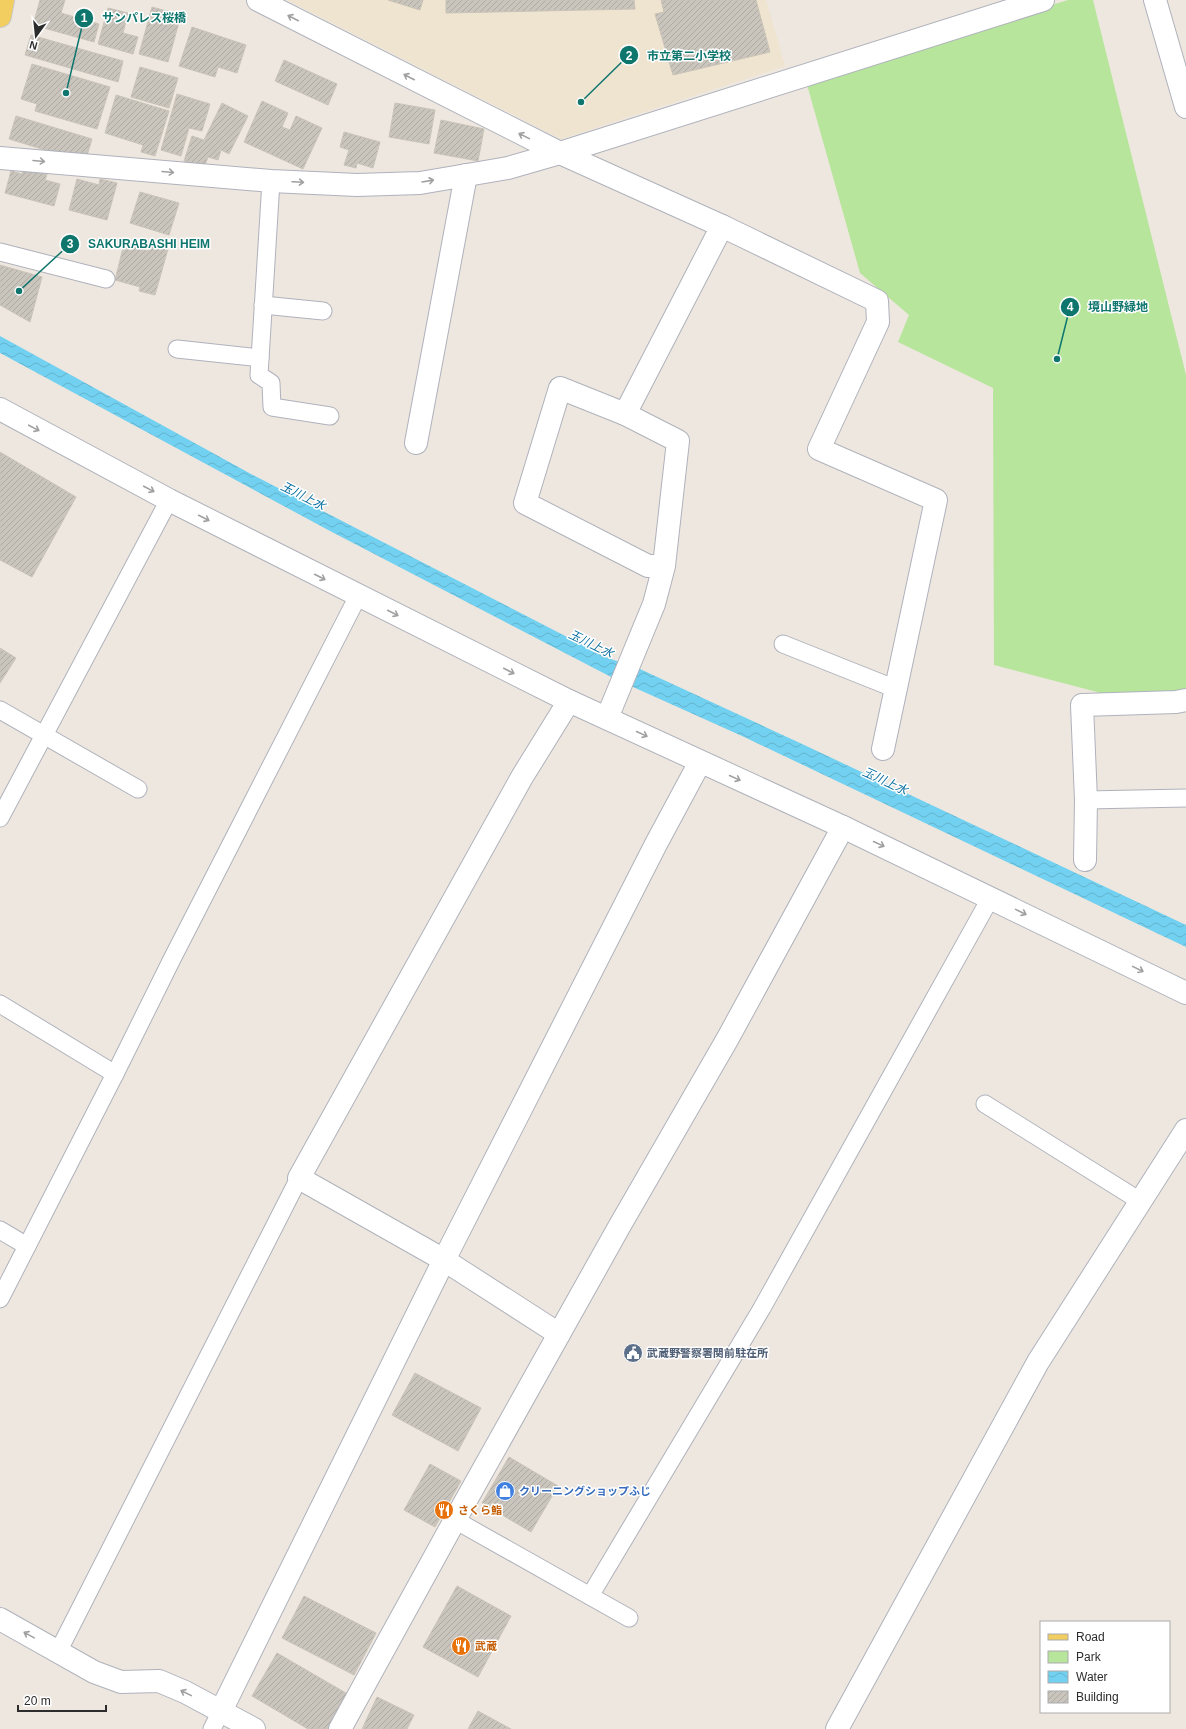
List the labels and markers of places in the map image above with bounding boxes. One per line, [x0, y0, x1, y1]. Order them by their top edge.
callout: サンパレス桜橋 [74, 6, 194, 30]
callout: 市立第二小学校 [619, 43, 739, 67]
callout: SAKURABASHI HEIM [60, 232, 218, 256]
callout: 境山野緑地 [1060, 295, 1156, 319]
public building icon: 武蔵野警察署関前駐在所 [622, 1342, 644, 1364]
place label: 武蔵野警察署関前駐在所 [647, 1347, 768, 1359]
shop icon: クリーニングショップふじ [494, 1480, 516, 1502]
place label: クリーニングショップふじ [519, 1485, 651, 1497]
restaurant icon: さくら鮨 [433, 1499, 455, 1521]
place label: さくら鮨 [458, 1504, 502, 1516]
restaurant icon: 武蔵 [450, 1635, 472, 1657]
place label: 武蔵 [475, 1640, 497, 1652]

